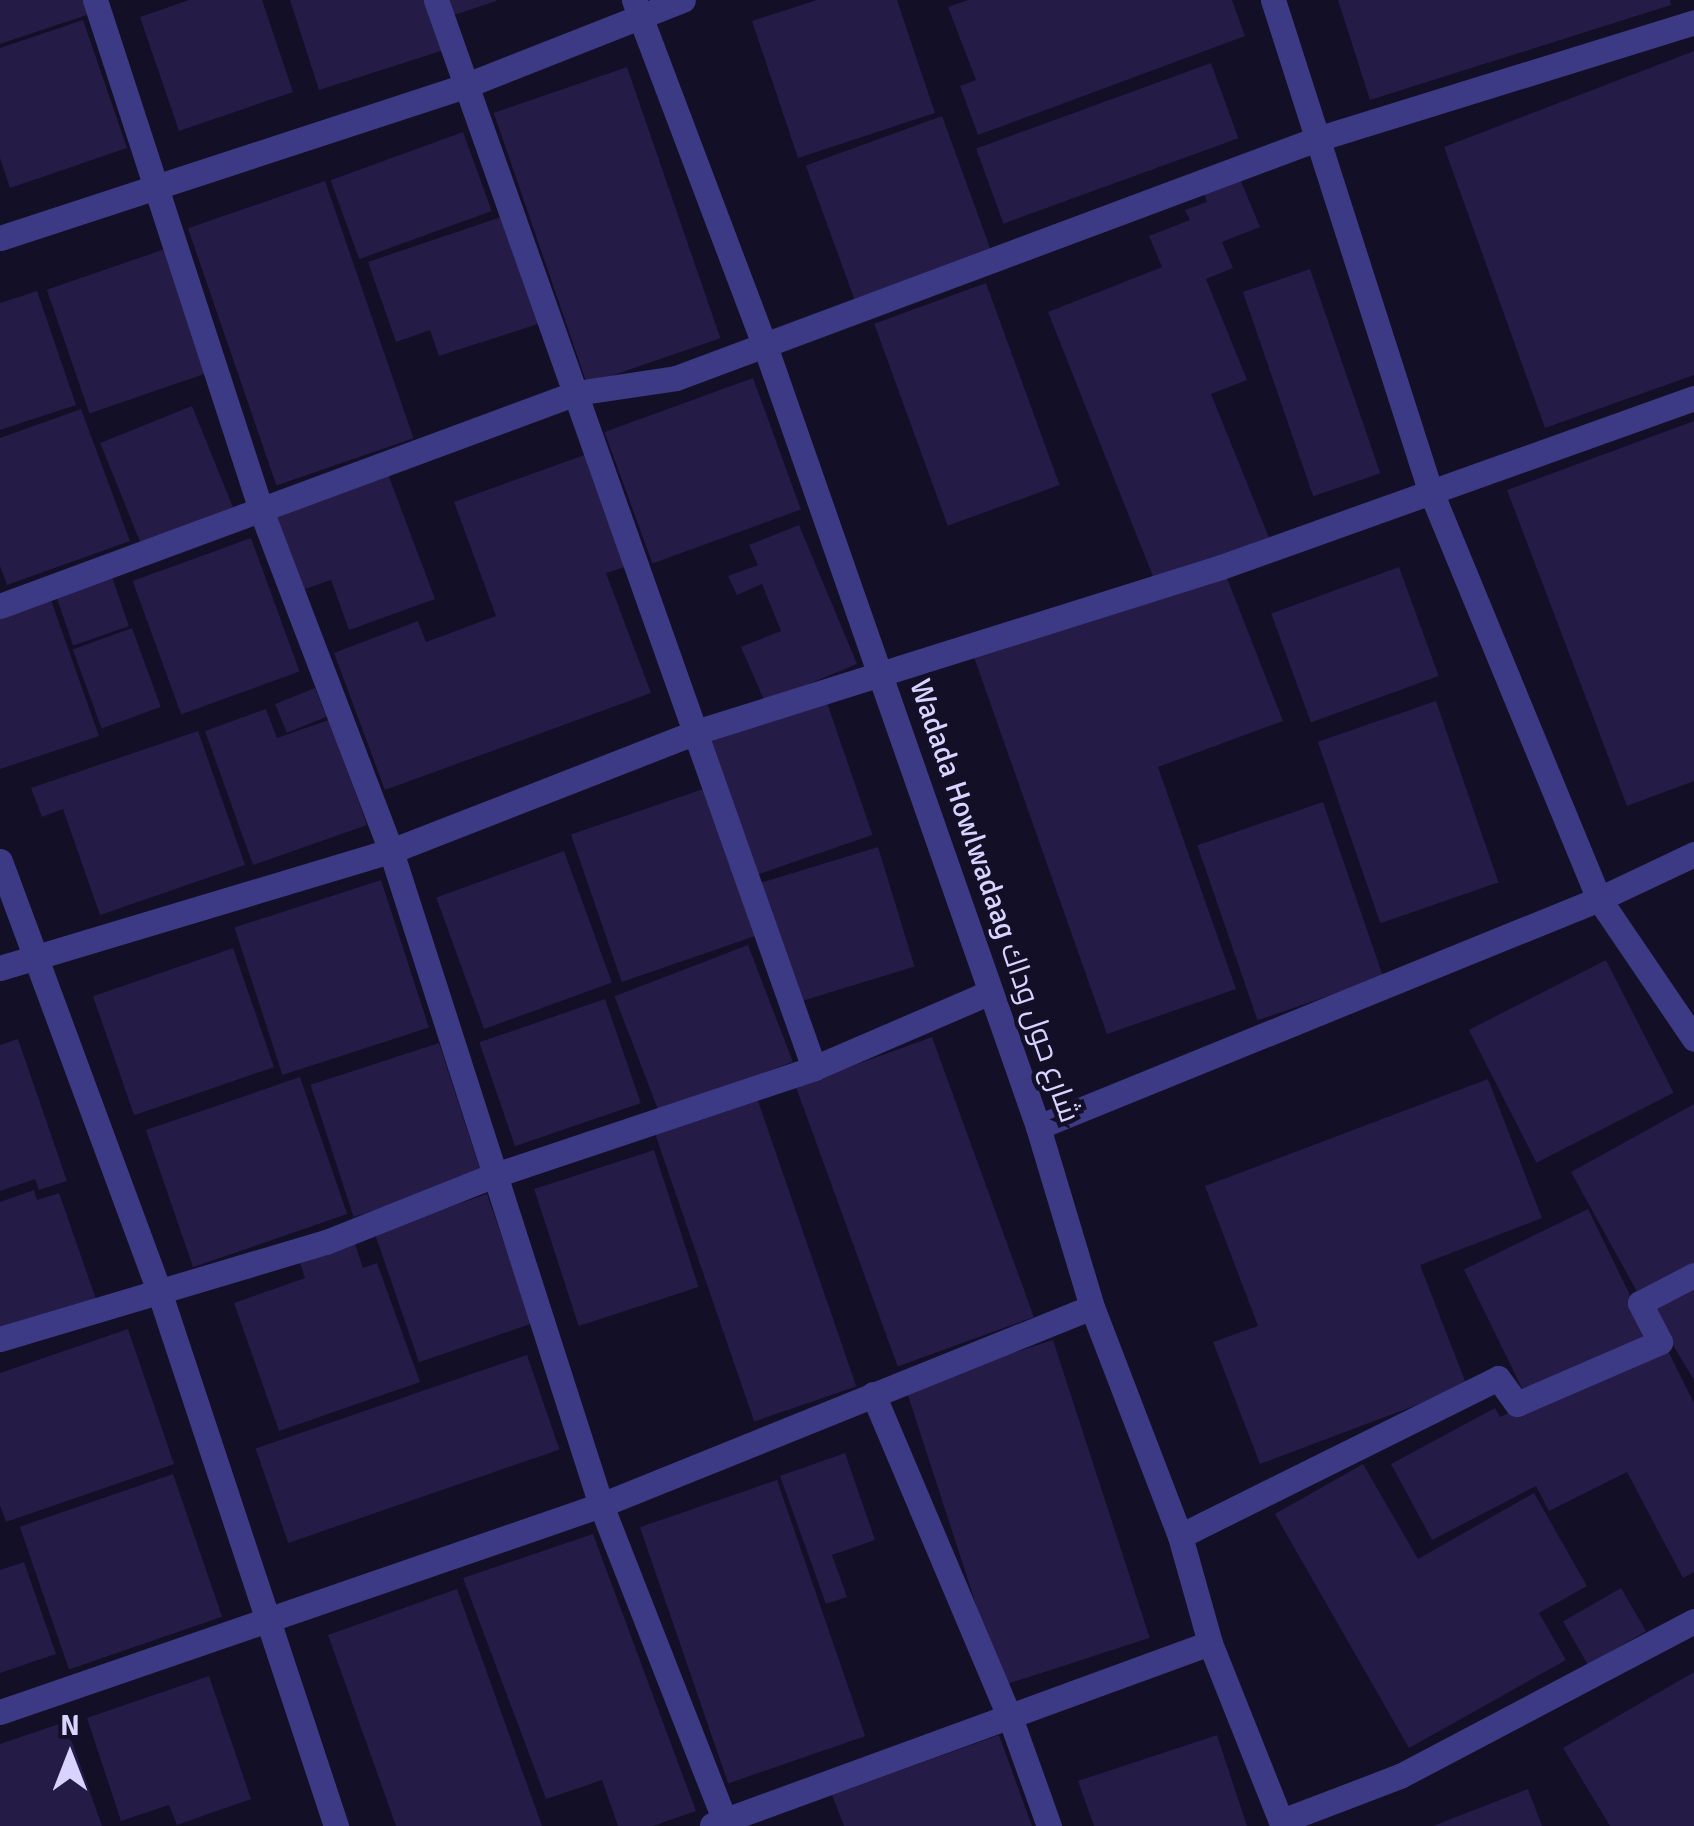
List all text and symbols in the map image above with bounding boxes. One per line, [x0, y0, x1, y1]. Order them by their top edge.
street label: Wadada Howlwadaag شارع حول وداك [901, 674, 1087, 1128]
north arrow [20, 1706, 120, 1806]
text: N [60, 1709, 80, 1743]

